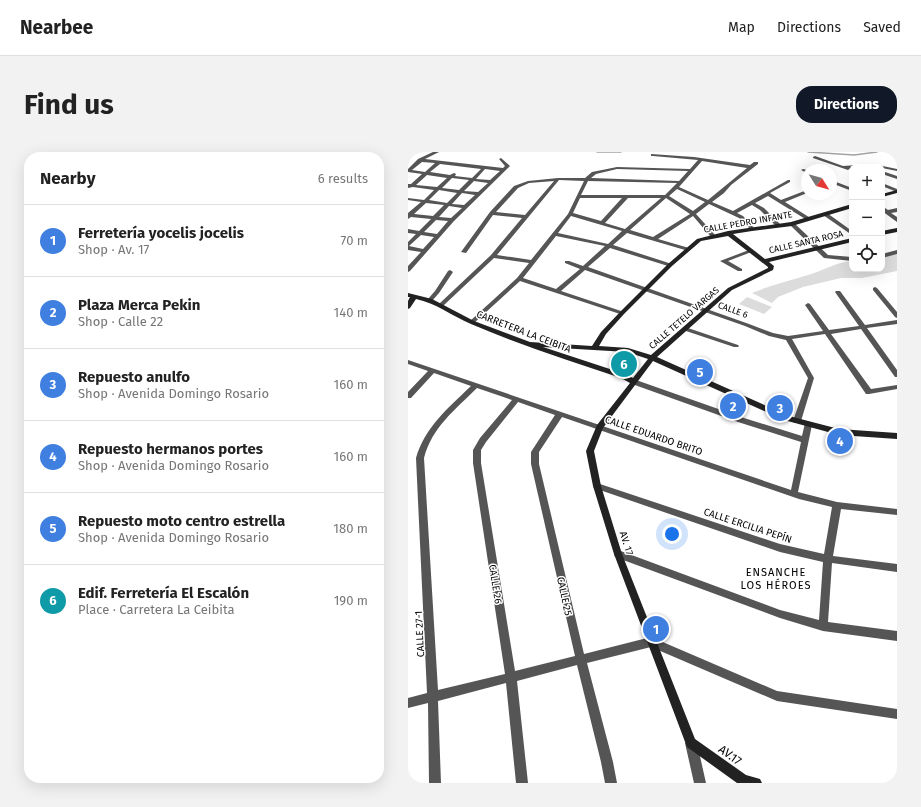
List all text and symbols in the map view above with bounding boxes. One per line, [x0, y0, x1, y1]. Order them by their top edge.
text: Nearbee [20, 16, 93, 39]
text: Map [728, 19, 755, 36]
text: Directions [777, 19, 841, 36]
text: Saved [863, 19, 901, 36]
button: Directions [796, 86, 897, 123]
text: Find us [24, 88, 114, 121]
north arrow [801, 164, 837, 200]
map controls [849, 164, 885, 272]
button: + [849, 164, 885, 200]
text: Nearby [40, 168, 95, 189]
text: 6 results [318, 171, 368, 186]
button: − [849, 200, 885, 236]
street label: CALLE PEDRO INFANTE [703, 209, 793, 235]
text: Ferretería yocelis jocelis [78, 224, 244, 242]
street label: CALLE SANTA ROSA [768, 228, 845, 255]
text: 1 [50, 233, 56, 248]
text: 70 m [341, 233, 368, 248]
button: locate [849, 236, 885, 272]
text: Shop · Av. 17 [78, 242, 149, 257]
street label: CALLE TETELO VARGAS [647, 285, 721, 351]
text: Plaza Merca Pekin [78, 296, 200, 314]
street label: CALLE 6 [717, 300, 750, 320]
text: 2 [50, 305, 56, 320]
text: 140 m [334, 305, 368, 320]
street label: CARRETERA LA CEIBITA [475, 308, 573, 356]
text: Shop · Calle 22 [78, 314, 163, 329]
pin: 6 [611, 349, 637, 379]
pin: 5 [687, 357, 713, 387]
text: Repuesto anulfo [78, 368, 190, 386]
text: 3 [50, 377, 56, 392]
text: 160 m [334, 377, 368, 392]
text: Shop · Avenida Domingo Rosario [78, 386, 269, 401]
pin: 2 [720, 391, 746, 421]
pin: 3 [767, 393, 793, 423]
street label: CALLE EDUARDO BRITO [603, 414, 704, 458]
pin: 4 [827, 426, 853, 456]
text: Repuesto hermanos portes [78, 440, 263, 458]
text: 4 [49, 449, 57, 464]
text: 160 m [334, 449, 368, 464]
text: Shop · Avenida Domingo Rosario [78, 458, 269, 473]
street label: CALLE ERCILIA PEPÍN [702, 504, 794, 546]
text: Repuesto moto centro estrella [78, 512, 285, 530]
text: 5 [50, 521, 56, 536]
text: 180 m [333, 521, 368, 536]
your location [662, 524, 682, 544]
text: Shop · Avenida Domingo Rosario [78, 530, 269, 545]
street label: AV. 17 [617, 530, 636, 557]
street label: CALLE 26 [486, 564, 504, 605]
district label: ENSANCHE LOS HÉROES [741, 566, 811, 592]
street label: CALLE 25 [554, 576, 574, 617]
text: Edif. Ferretería El Escalón [78, 584, 249, 602]
text: 6 [49, 593, 57, 608]
text: 190 m [334, 593, 368, 608]
text: Place · Carretera La Ceibita [78, 602, 235, 617]
street label: CALLE 27-1 [413, 611, 427, 657]
pin: 1 [643, 614, 669, 644]
street label: AV.17 [716, 742, 744, 768]

